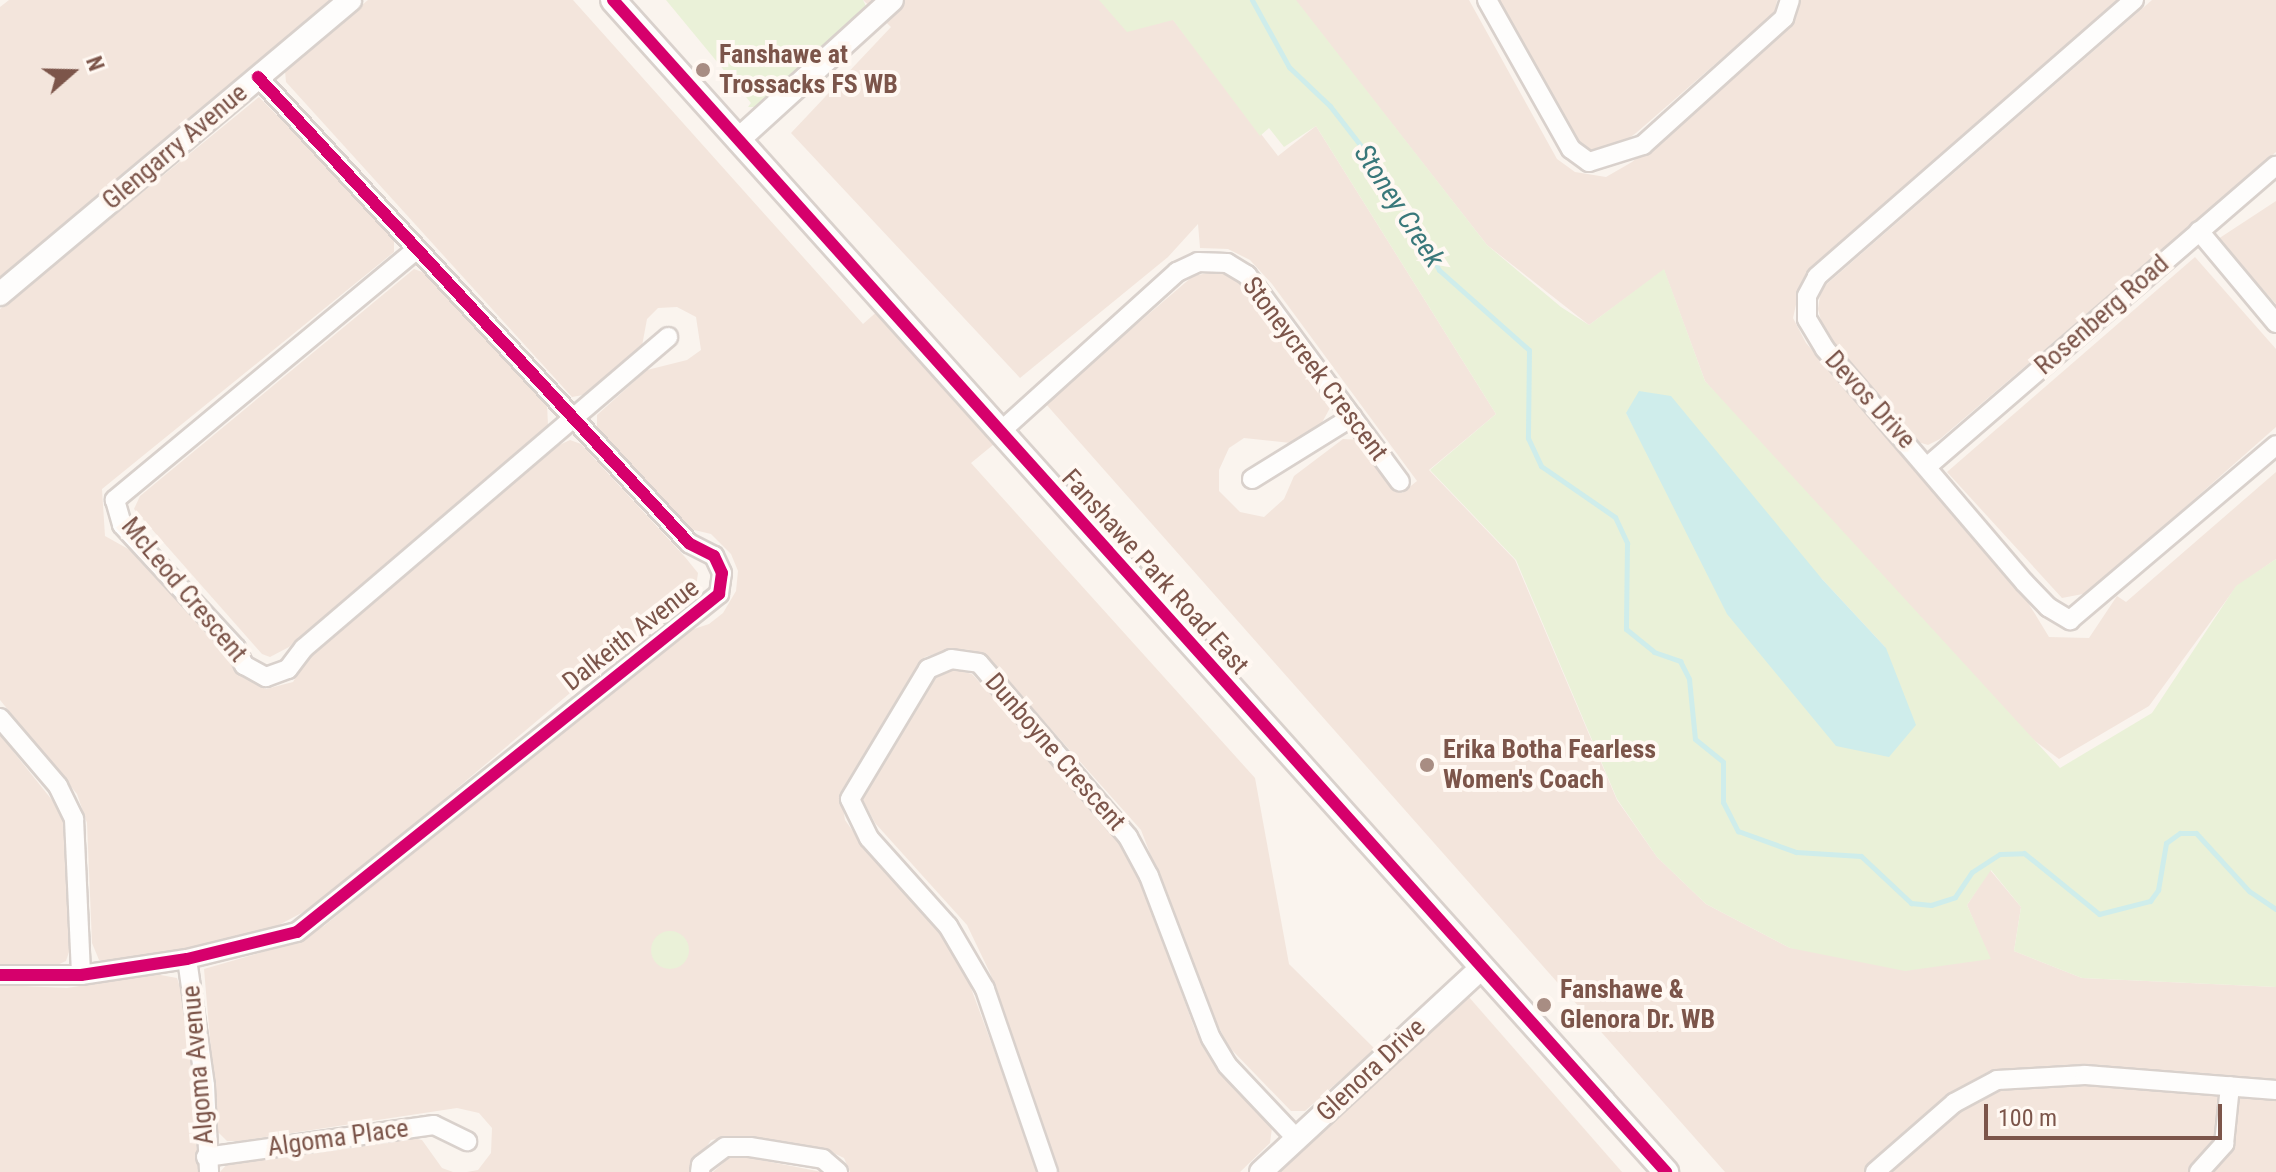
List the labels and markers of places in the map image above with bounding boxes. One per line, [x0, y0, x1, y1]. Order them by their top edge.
place label: Fanshawe at Trossacks FS WB [719, 39, 898, 100]
marker: Fanshawe at Trossacks FS WB [694, 61, 712, 79]
place label: Erika Botha Fearless Women's Coach [1443, 734, 1656, 796]
marker: Erika Botha Fearless Women's Coach [1418, 756, 1436, 774]
place label: Fanshawe & Glenora Dr. WB [1560, 974, 1715, 1036]
marker: Fanshawe & Glenora Dr. WB [1535, 996, 1553, 1014]

